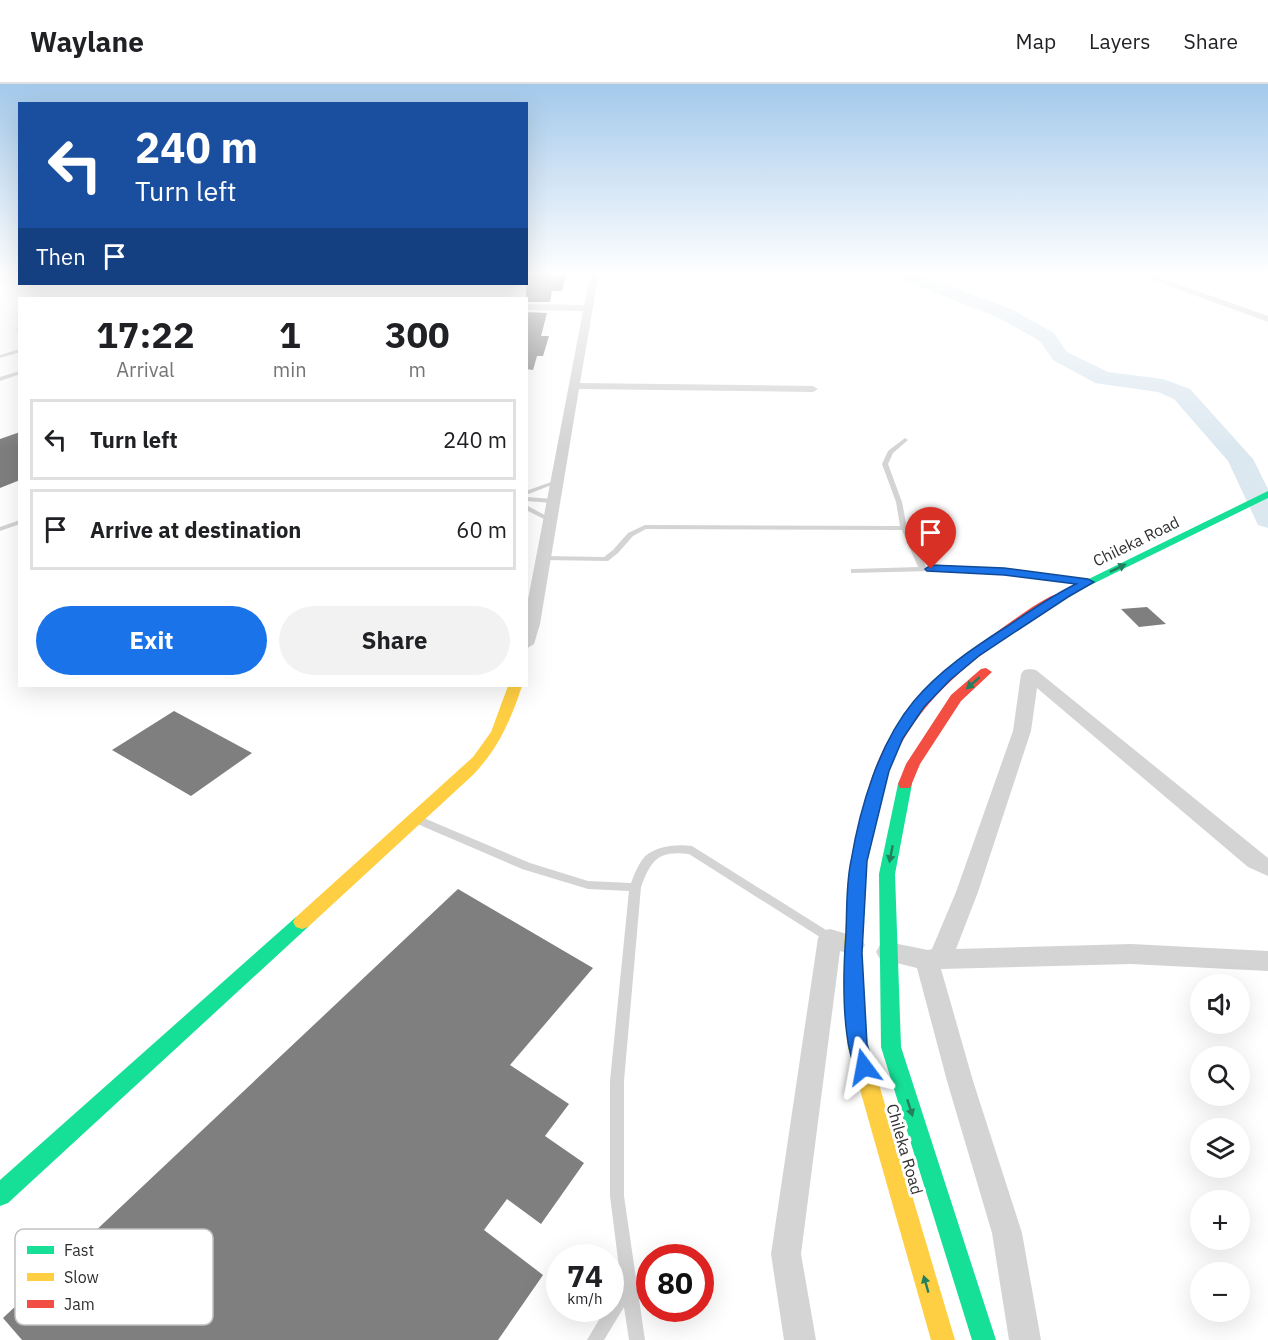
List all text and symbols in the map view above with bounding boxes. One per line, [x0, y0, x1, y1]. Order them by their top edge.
text: Waylane [30, 23, 144, 60]
text: Map [1016, 27, 1056, 55]
text: Layers [1089, 27, 1151, 55]
text: Share [1184, 27, 1238, 55]
text: 240 m [135, 120, 258, 175]
icon: left [36, 126, 114, 204]
text: Turn left [135, 173, 236, 208]
icon: arrive [98, 240, 131, 273]
text: Then [36, 242, 86, 271]
text: 17:22 [96, 311, 195, 358]
text: 1 [279, 311, 301, 358]
text: 300 [385, 311, 450, 358]
text: Arrival [116, 356, 175, 383]
text: min [273, 356, 307, 383]
text: m [409, 356, 426, 383]
icon: left [39, 423, 72, 456]
text: Turn left [90, 425, 178, 454]
text: 240 m [443, 425, 507, 454]
pin [905, 507, 956, 569]
street label: Chileka Road [1090, 511, 1182, 571]
icon: arrive [39, 513, 72, 546]
text: Arrive at destination [90, 515, 301, 544]
text: 60 m [456, 515, 507, 544]
icon: arrive [914, 516, 947, 549]
one-way arrow [1110, 563, 1127, 572]
button: Exit [36, 606, 267, 675]
button: Share [279, 606, 510, 675]
one-way arrow [966, 676, 981, 689]
one-way arrow [885, 844, 895, 863]
map controls [1190, 974, 1250, 1322]
button: sound [1190, 974, 1250, 1034]
position arrow [832, 1035, 896, 1099]
button: search [1190, 1046, 1250, 1106]
one-way arrow [906, 1099, 915, 1117]
street label: Chileka Road [882, 1101, 928, 1197]
button: layers [1190, 1118, 1250, 1178]
button: + [1190, 1190, 1250, 1250]
legend [15, 1229, 213, 1325]
text: Fast [64, 1240, 94, 1260]
speed limit sign: 80 [636, 1244, 714, 1322]
text: 74 [567, 1256, 603, 1295]
button: − [1190, 1262, 1250, 1322]
text: Slow [64, 1267, 99, 1287]
one-way arrow [921, 1275, 931, 1293]
text: km/h [567, 1289, 603, 1308]
text: Jam [64, 1294, 95, 1314]

